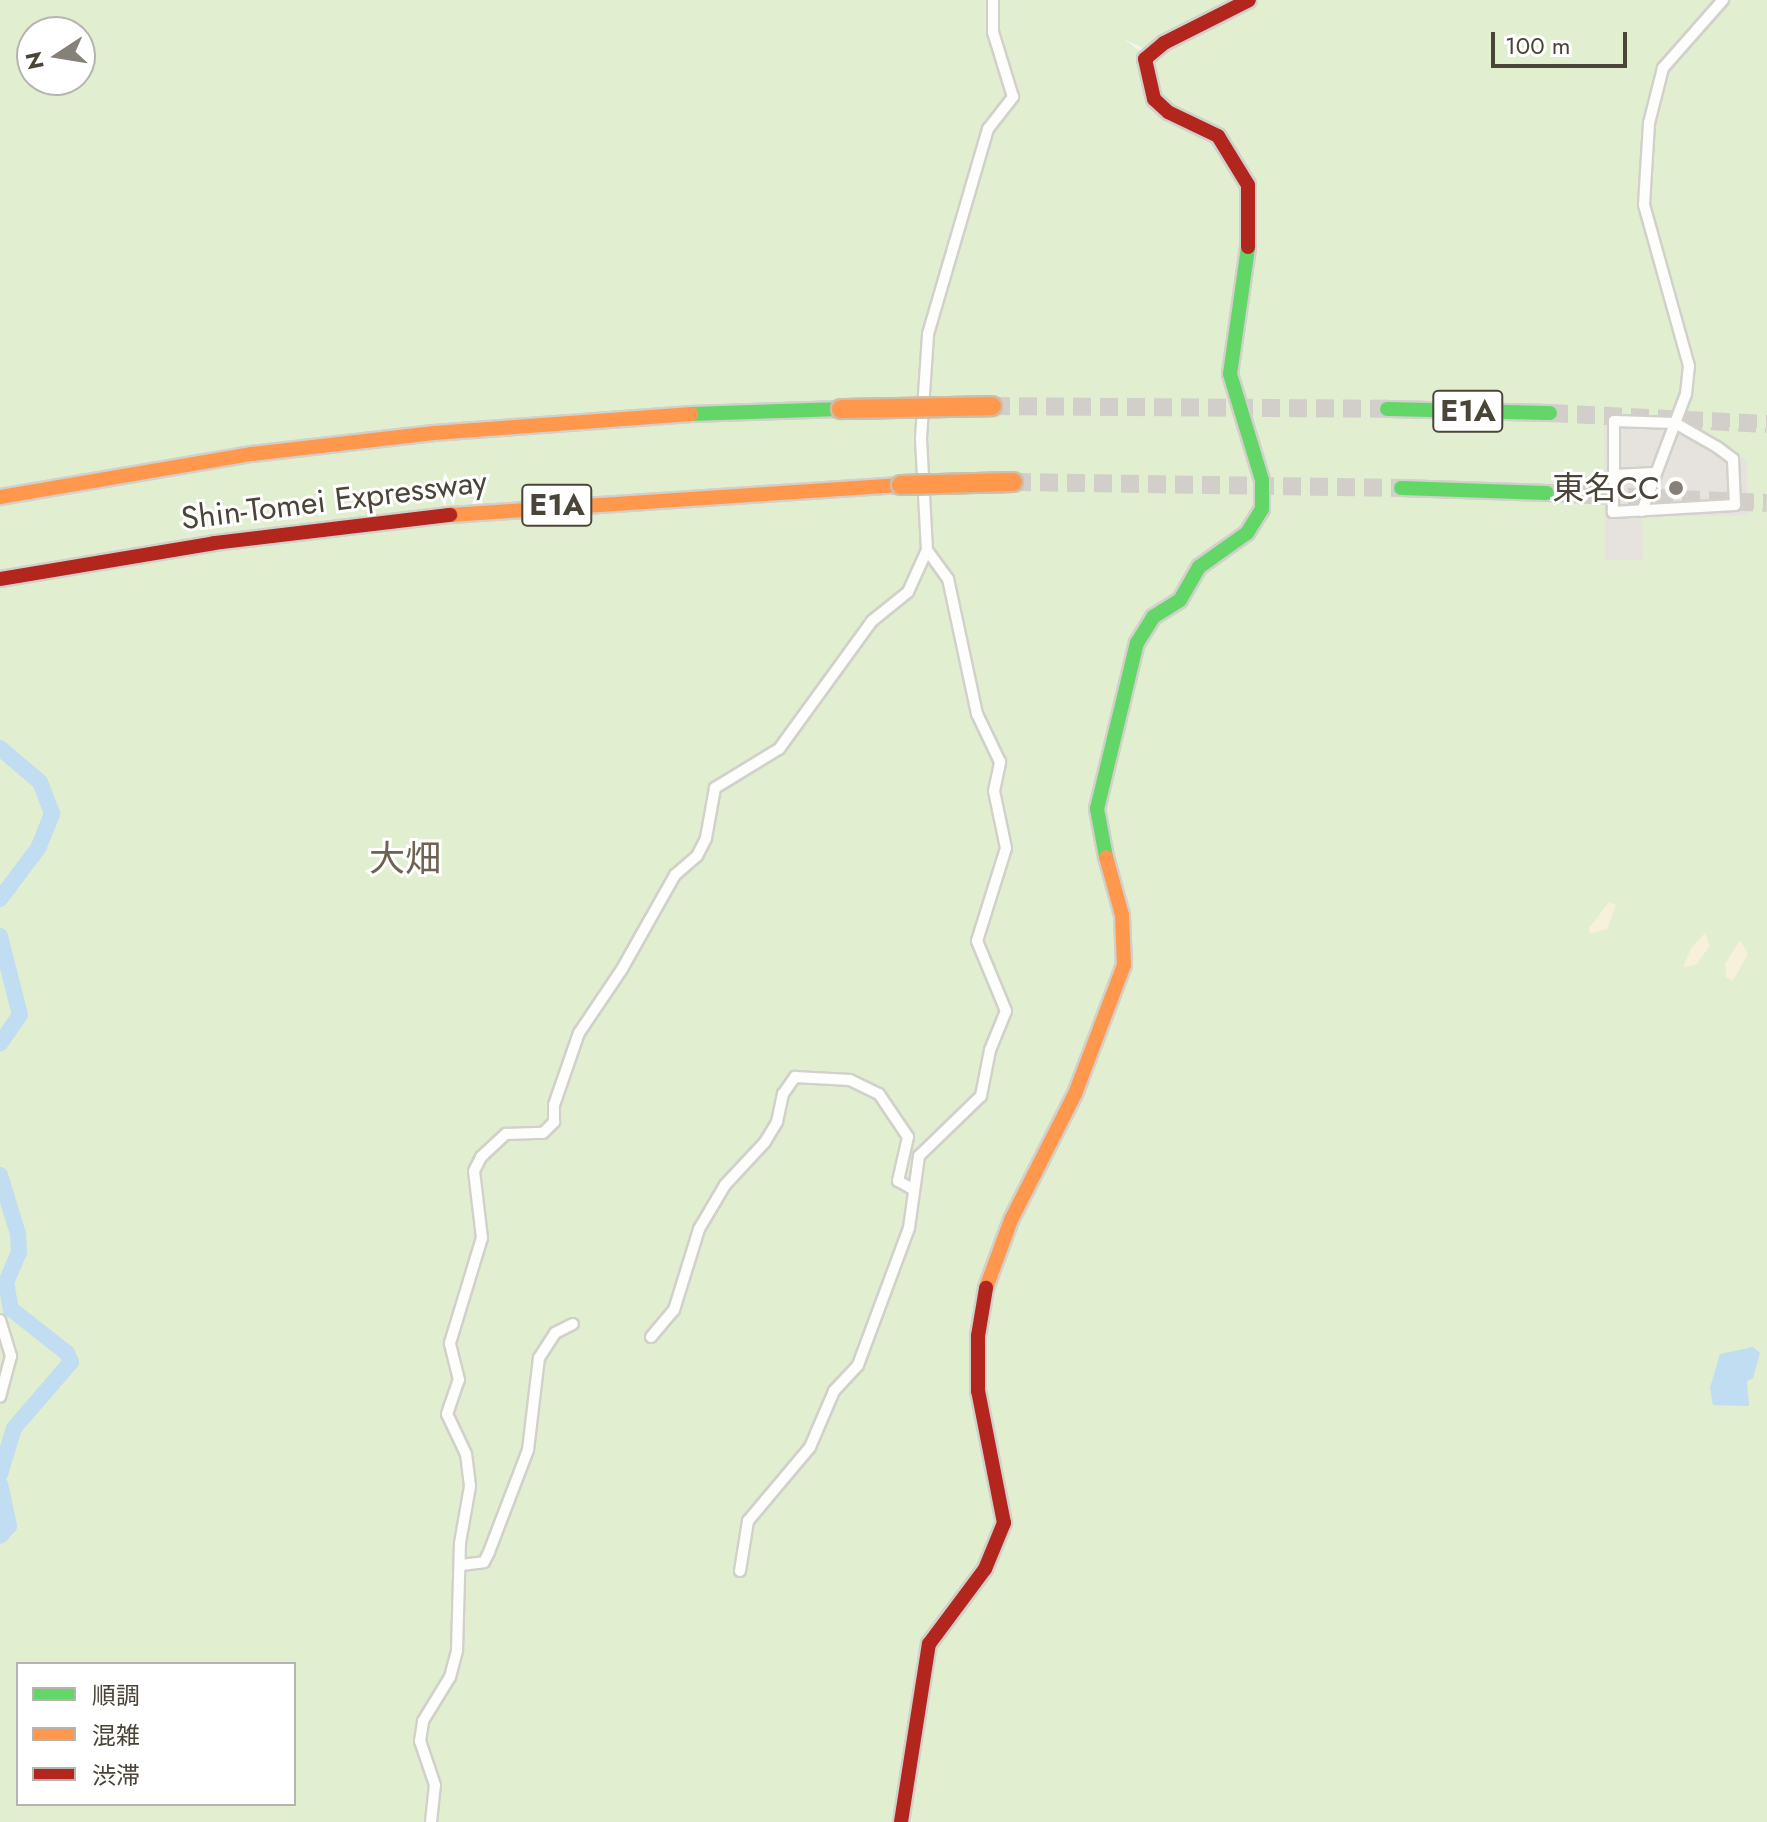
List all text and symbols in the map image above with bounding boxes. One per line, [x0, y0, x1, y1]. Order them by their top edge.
north arrow [16, 16, 96, 96]
scale bar [1495, 16, 1631, 66]
text: 100 m [1505, 28, 1571, 63]
text: N [17, 49, 52, 72]
road number: E1A [1432, 385, 1504, 437]
street label: Shin-Tomei Expressway [179, 462, 489, 538]
place label: 東名CC [1552, 469, 1660, 507]
road number: E1A [521, 479, 593, 531]
marker: 東名CC [1667, 479, 1685, 497]
district label: 大畑 [369, 837, 441, 881]
legend [16, 1662, 296, 1806]
text: 順調 [92, 1678, 140, 1713]
text: 混雑 [92, 1718, 140, 1753]
text: 渋滞 [92, 1758, 140, 1793]

